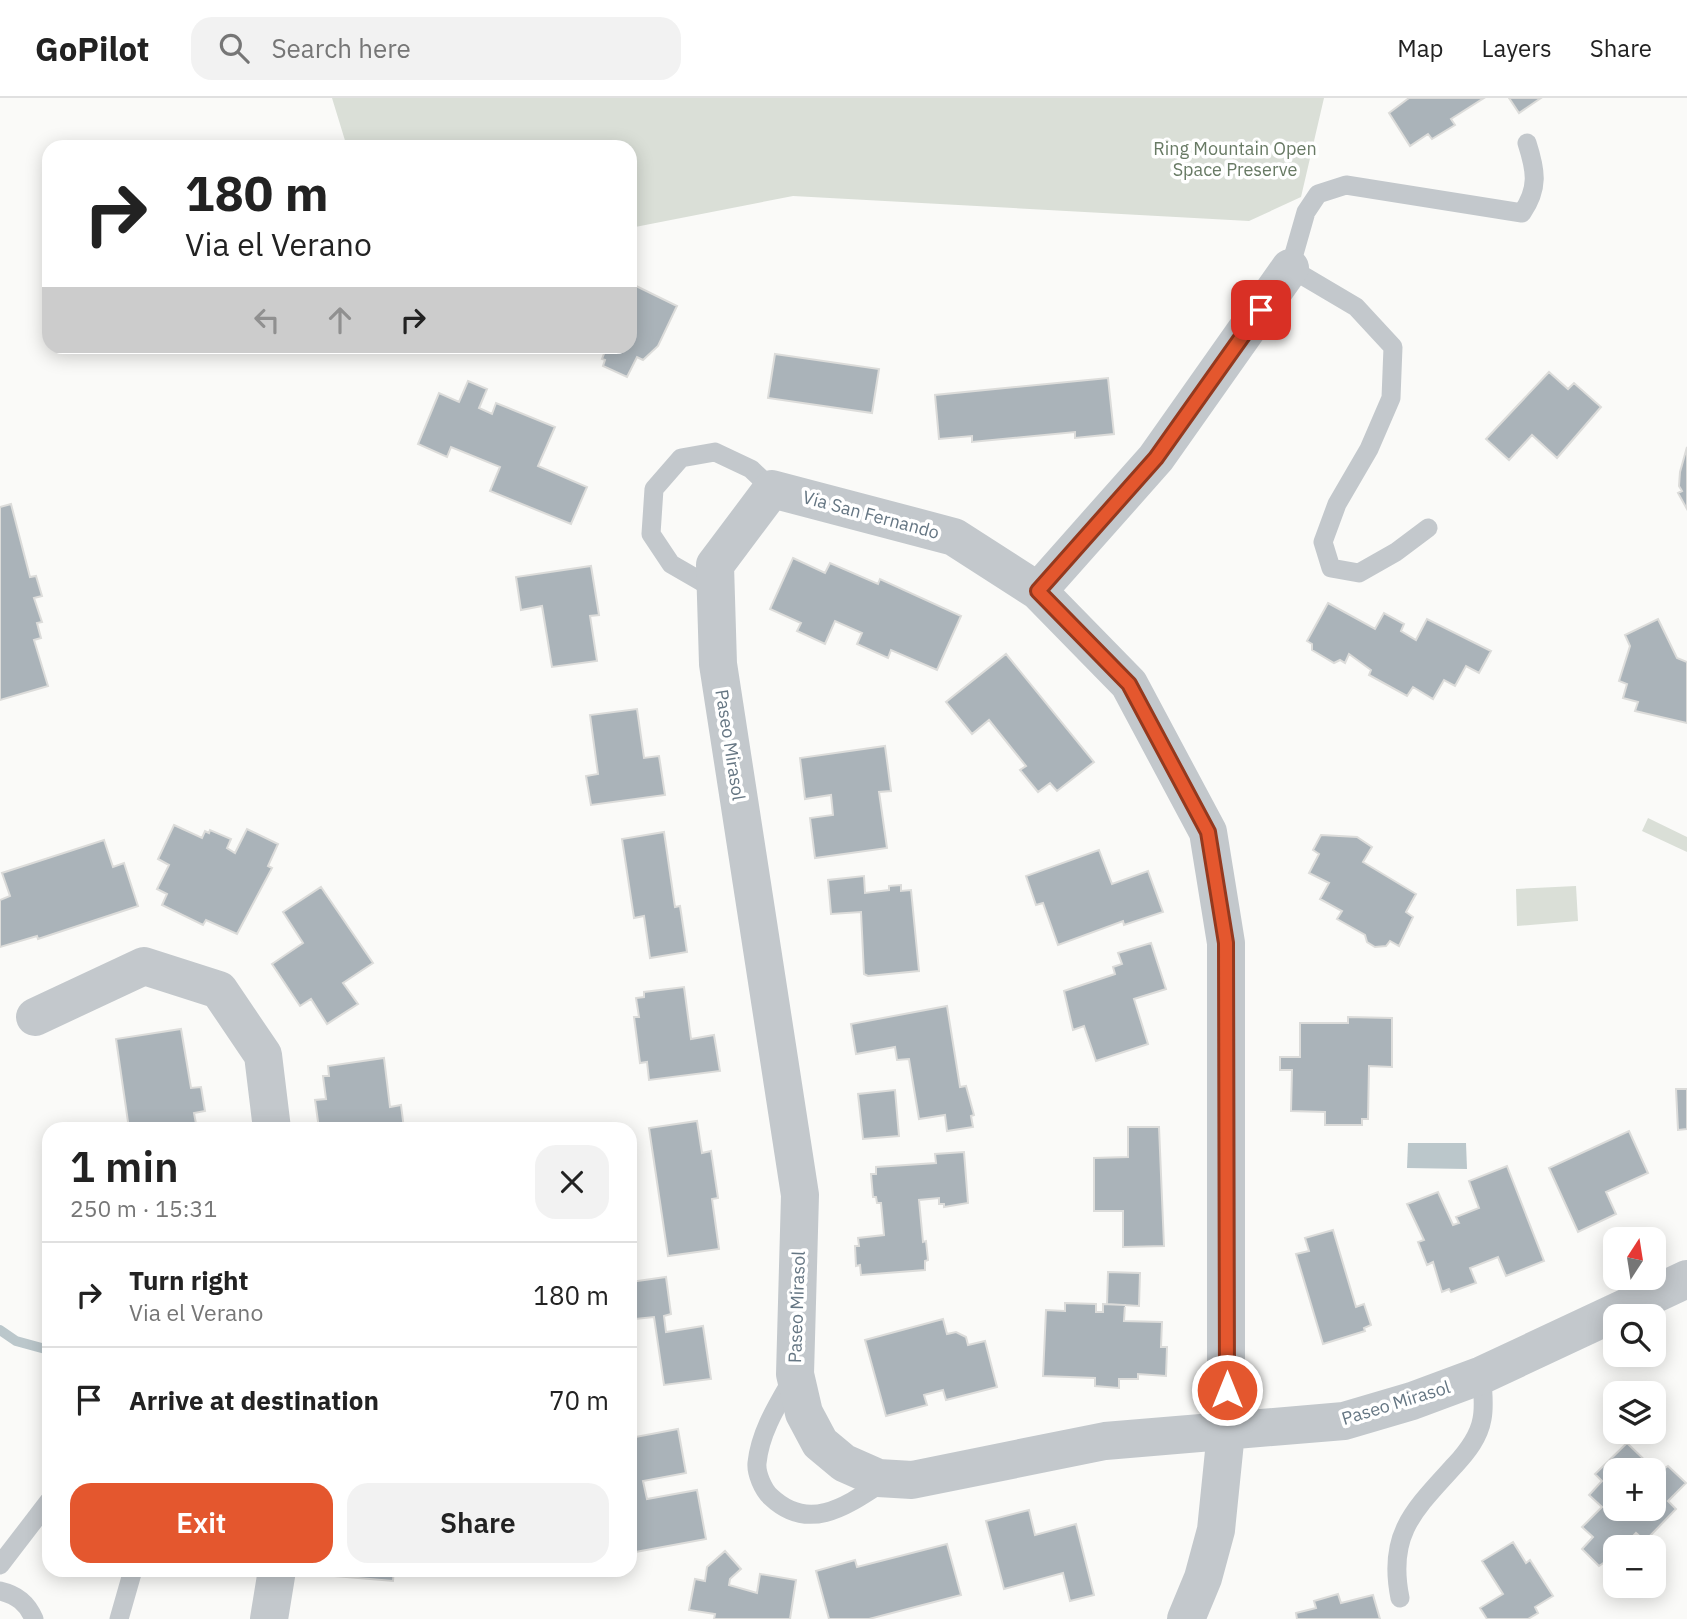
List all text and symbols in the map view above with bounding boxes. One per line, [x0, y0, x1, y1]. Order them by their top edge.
search box [191, 17, 681, 80]
text: GoPilot [35, 27, 149, 70]
icon: search [215, 29, 253, 67]
text: Search here [271, 31, 411, 65]
text: Map [1397, 32, 1444, 64]
text: Layers [1482, 32, 1552, 64]
text: Share [1590, 32, 1652, 64]
park label: Ring Mountain Open Space Preserve [1153, 137, 1317, 181]
text: 180 m [185, 161, 329, 224]
icon: right [70, 168, 161, 259]
text: Via el Verano [185, 223, 372, 265]
pin [1231, 280, 1291, 340]
icon: arrive [1242, 291, 1280, 329]
icon: left [248, 301, 286, 339]
icon: ahead [321, 301, 359, 339]
icon: right [394, 301, 432, 339]
street label: Via San Fernando [800, 485, 942, 544]
street label: Paseo Mirasol [710, 688, 751, 802]
text: 1 min [70, 1139, 179, 1194]
button: close [535, 1145, 609, 1219]
text: 250 m · 15:31 [70, 1193, 217, 1223]
north arrow [1603, 1227, 1666, 1290]
map controls [1603, 1227, 1666, 1598]
street label: Paseo Mirasol [783, 1250, 810, 1364]
text: Turn right [129, 1263, 248, 1297]
icon: right [70, 1276, 108, 1314]
text: 180 m [533, 1278, 609, 1312]
text: Via el Verano [129, 1297, 263, 1327]
button: search [1603, 1304, 1666, 1367]
position arrow [1190, 1353, 1264, 1427]
street label: Paseo Mirasol [1339, 1375, 1453, 1430]
icon: arrive [70, 1381, 108, 1419]
button: layers [1603, 1381, 1666, 1444]
text: Arrive at destination [129, 1383, 379, 1417]
text: 70 m [549, 1383, 609, 1417]
button: + [1603, 1458, 1666, 1521]
button: Exit [70, 1483, 333, 1563]
button: Share [347, 1483, 609, 1563]
button: − [1603, 1535, 1666, 1598]

